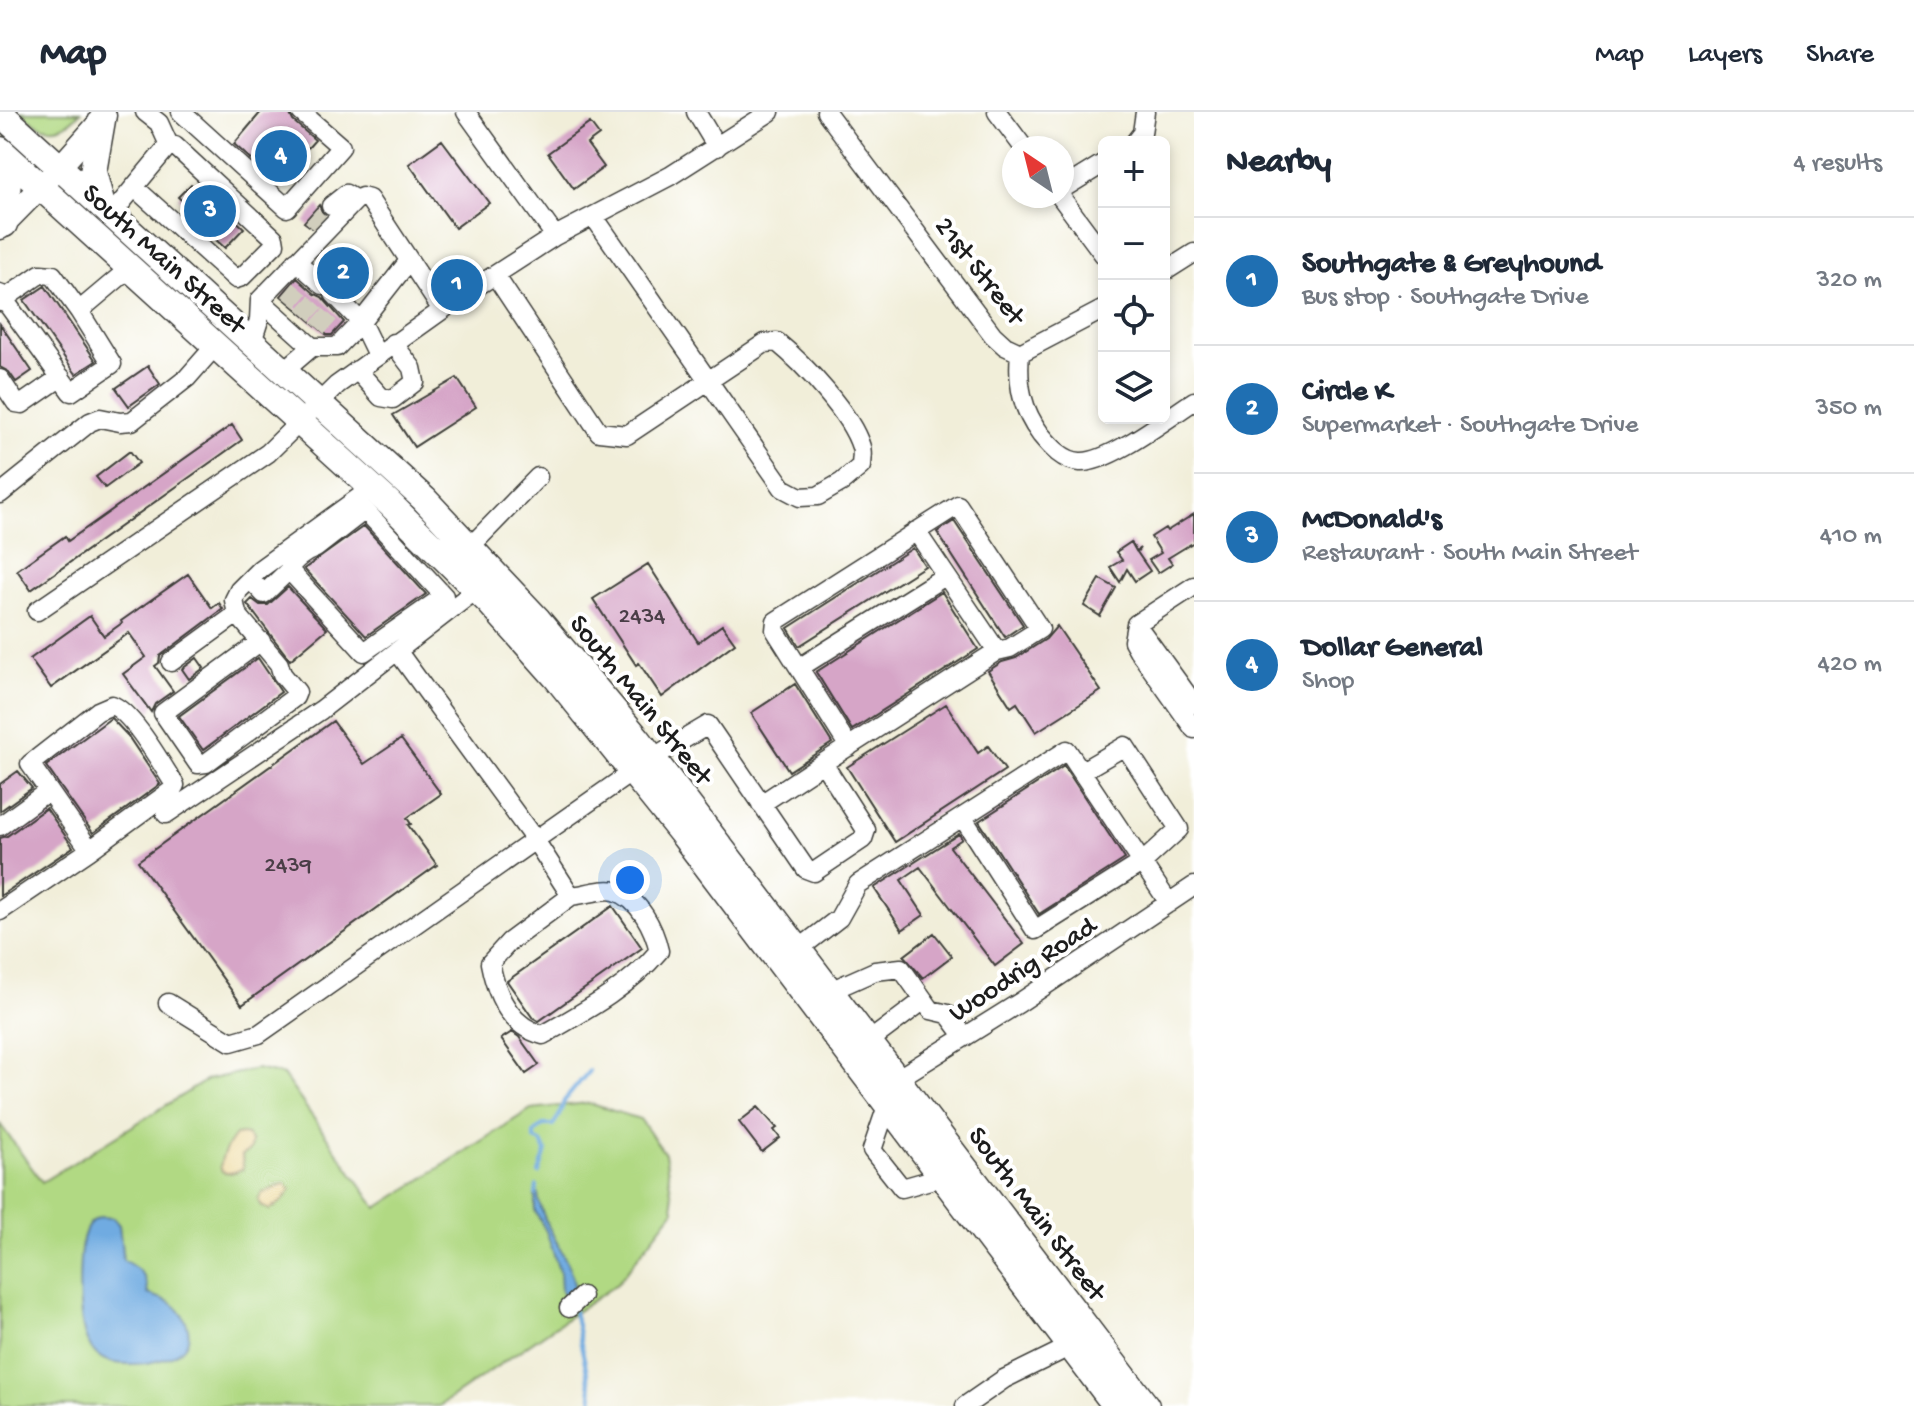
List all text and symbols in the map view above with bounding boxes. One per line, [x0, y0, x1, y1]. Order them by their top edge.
text: Map [40, 33, 106, 77]
text: Map [1595, 39, 1644, 72]
text: Layers [1688, 39, 1762, 72]
text: Share [1806, 39, 1874, 72]
pin: 4 [255, 126, 307, 186]
north arrow [1002, 136, 1074, 208]
map controls [1098, 136, 1170, 424]
button: + [1098, 136, 1170, 208]
text: Nearby [1226, 144, 1331, 184]
text: 4 results [1793, 149, 1882, 180]
street label: South Main Street [74, 178, 254, 344]
pin: 3 [184, 181, 236, 241]
button: − [1098, 208, 1170, 280]
street label: 21st Street [926, 211, 1032, 334]
pin: 2 [317, 243, 369, 303]
text: Southgate & Greyhound [1302, 248, 1601, 283]
pin: 1 [431, 255, 483, 315]
text: 1 [1247, 266, 1257, 297]
text: 320 m [1816, 266, 1882, 297]
button: locate [1098, 280, 1170, 352]
text: Bus stop · Southgate Drive [1302, 283, 1589, 314]
button: layers [1098, 352, 1170, 424]
text: Circle K [1302, 376, 1391, 411]
text: 2 [1246, 394, 1258, 425]
text: 350 m [1815, 394, 1882, 425]
text: Supermarket · Southgate Drive [1302, 411, 1638, 442]
text: McDonald's [1302, 504, 1442, 539]
text: 3 [1245, 522, 1259, 553]
text: 410 m [1820, 522, 1882, 553]
text: Restaurant · South Main Street [1302, 539, 1637, 570]
house number: 2434 [619, 603, 666, 632]
street label: South Main Street [561, 609, 720, 795]
text: Dollar General [1302, 632, 1483, 667]
text: 4 [1246, 650, 1258, 681]
text: 420 m [1818, 650, 1882, 681]
text: Shop [1302, 667, 1354, 698]
house number: 2439 [264, 852, 312, 881]
your location [610, 860, 650, 900]
street label: Woodrig Road [944, 910, 1105, 1031]
street label: South Main Street [959, 1121, 1113, 1310]

